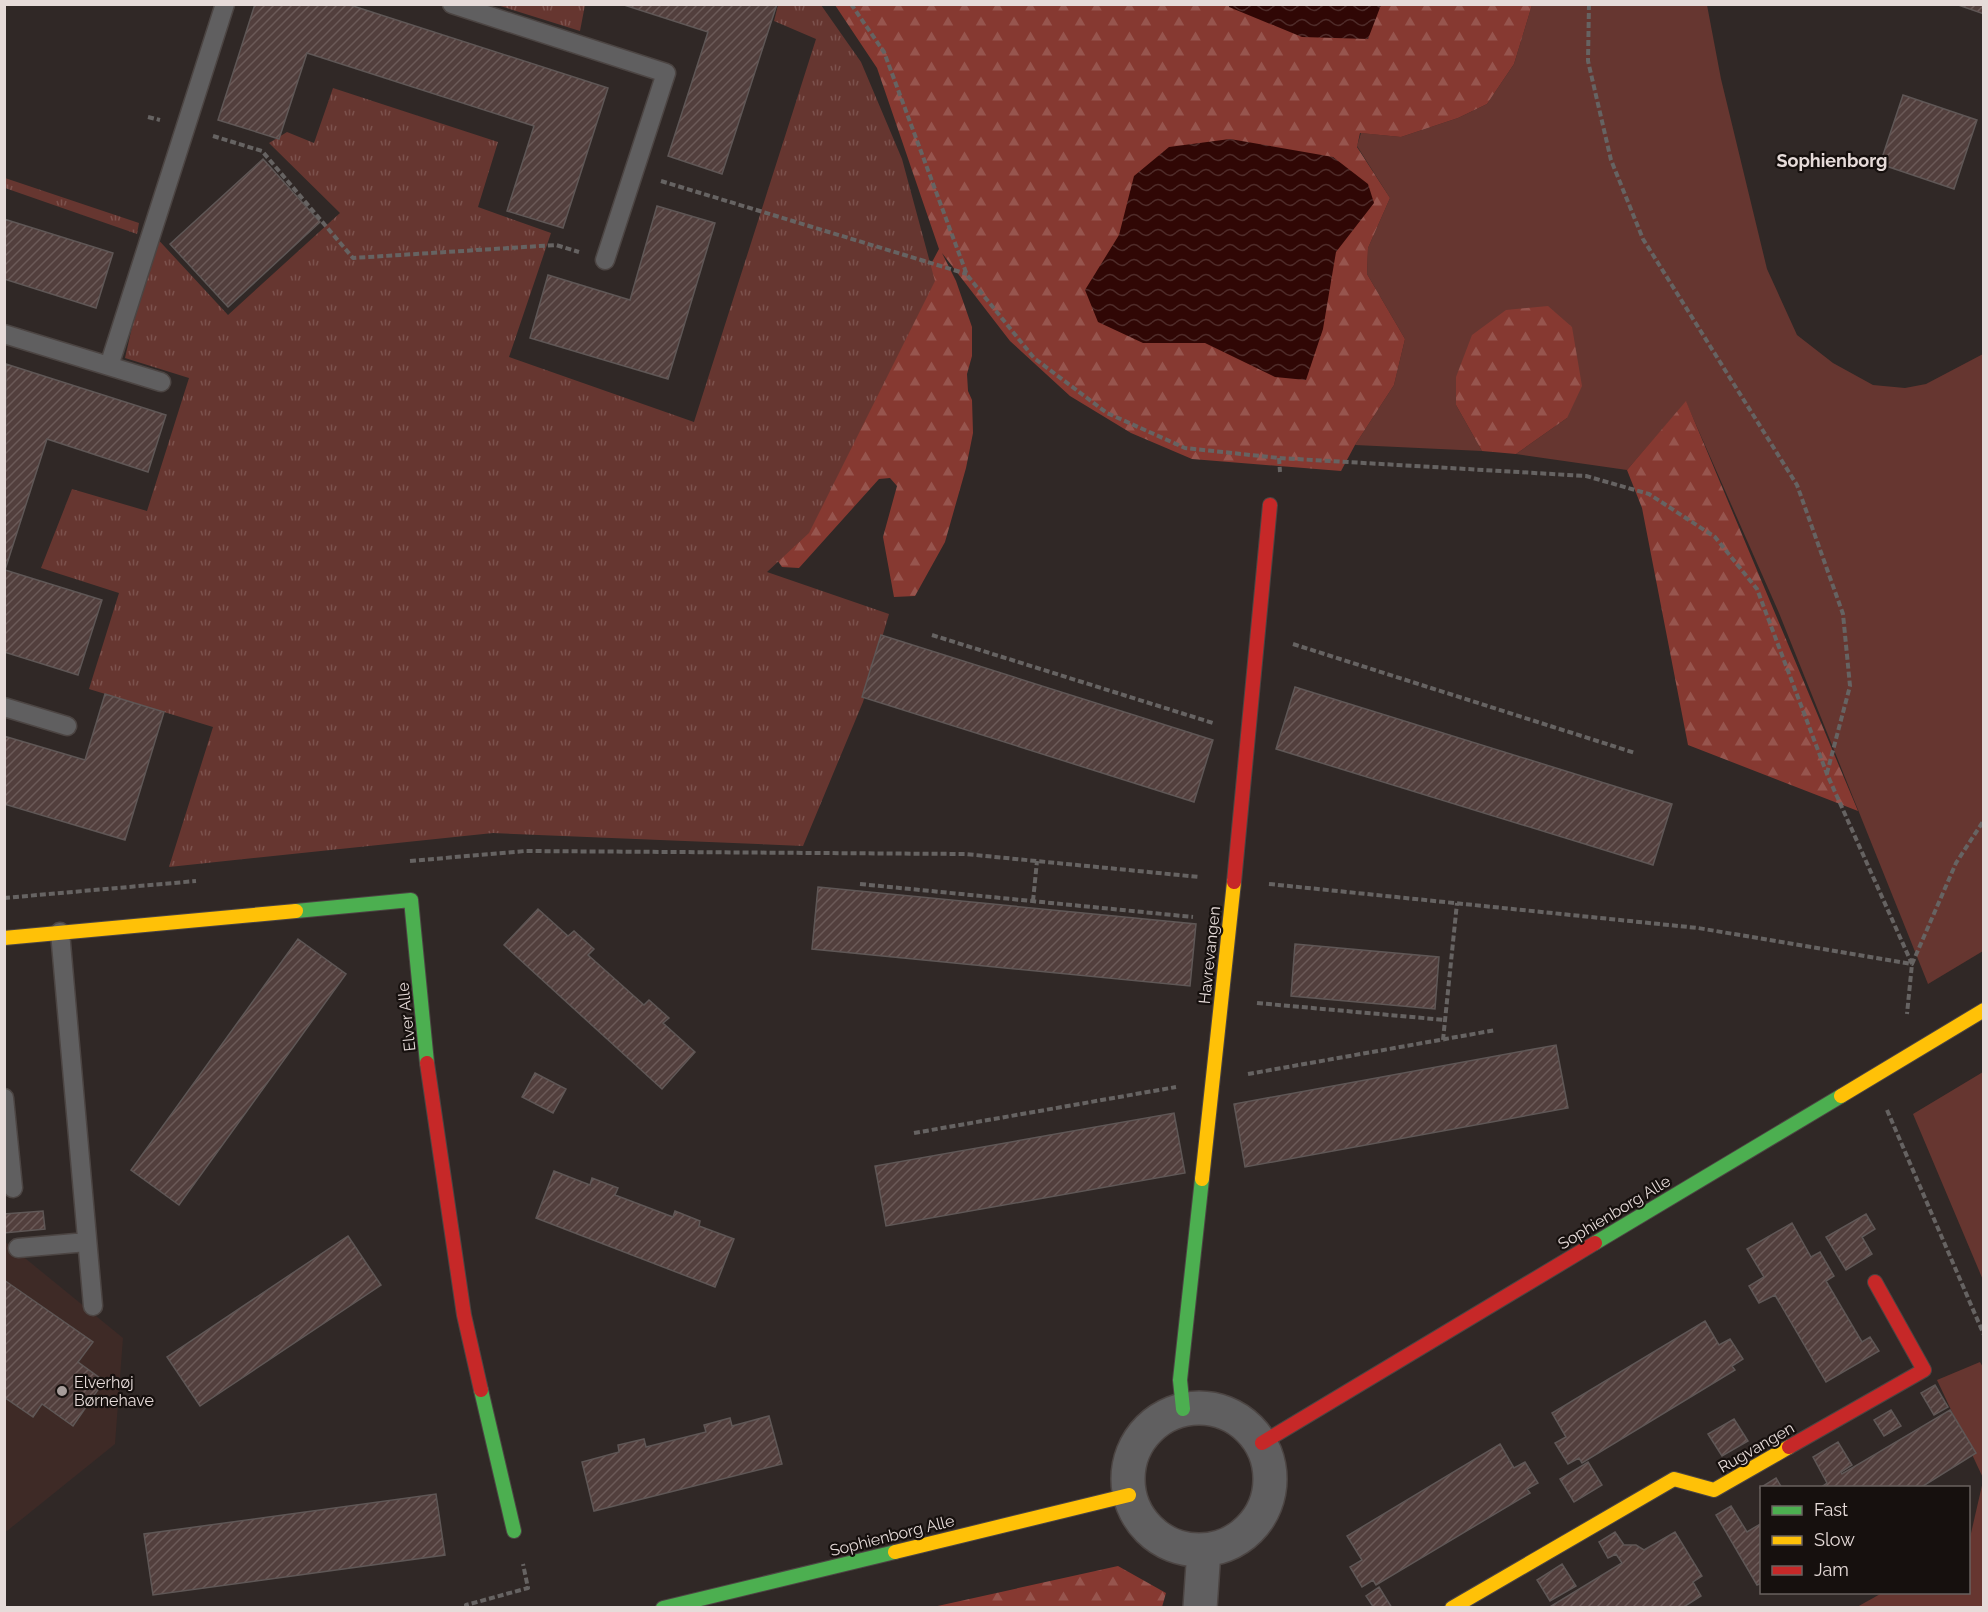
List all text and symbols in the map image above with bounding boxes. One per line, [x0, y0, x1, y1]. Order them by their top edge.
district label: Sophienborg [1776, 150, 1888, 171]
street label: Havrevangen [1195, 905, 1224, 1005]
street label: Elver Alle [393, 982, 420, 1052]
street label: Sophienborg Alle [1555, 1171, 1674, 1253]
place label: Elverhøj Børnehave [74, 1373, 154, 1410]
marker: Elverhøj Børnehave [55, 1384, 69, 1398]
street label: Rugvangen [1715, 1418, 1798, 1477]
legend [1760, 1486, 1970, 1594]
text: Fast [1814, 1499, 1848, 1520]
street label: Sophienborg Alle [828, 1511, 956, 1560]
text: Slow [1814, 1529, 1855, 1550]
text: Jam [1814, 1559, 1849, 1580]

